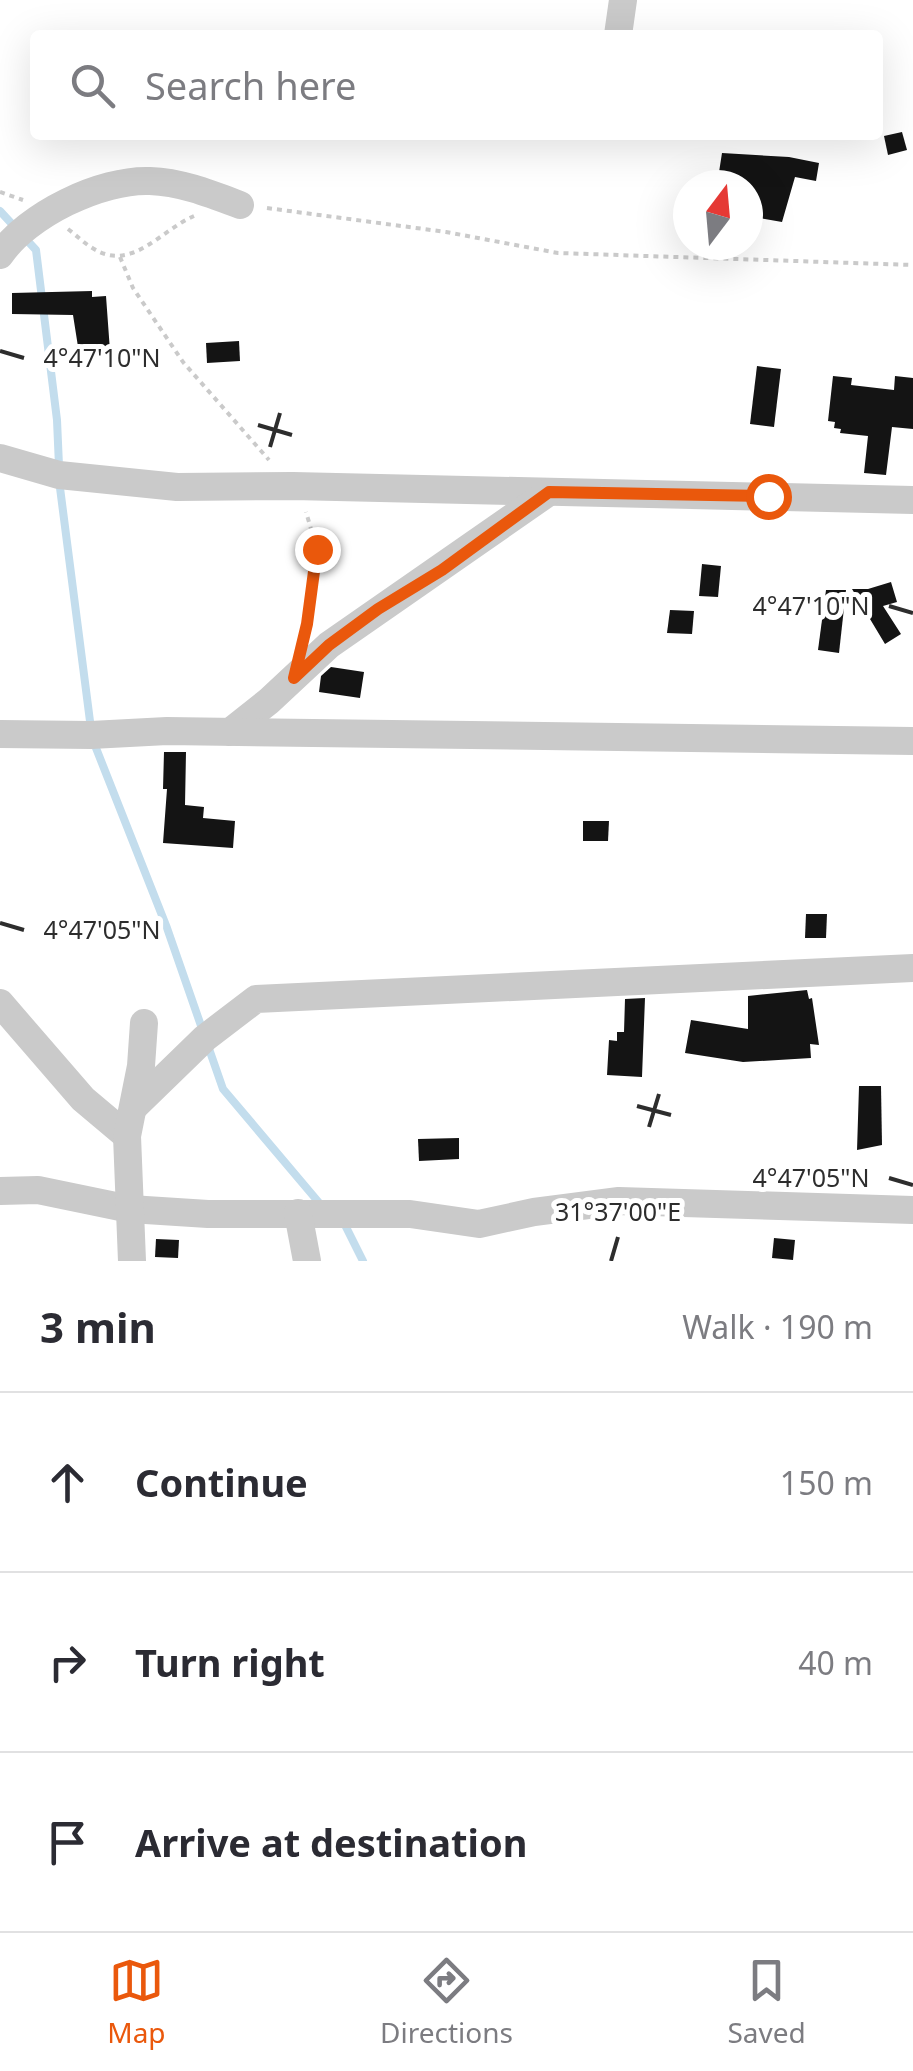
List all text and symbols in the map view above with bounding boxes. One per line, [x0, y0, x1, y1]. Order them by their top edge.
search box [30, 30, 883, 140]
icon: search [65, 58, 120, 113]
text: Search here [145, 59, 356, 111]
north arrow [673, 170, 763, 260]
text: 4°47'10"N [43, 340, 161, 374]
route start [746, 474, 792, 520]
route end [295, 527, 341, 573]
text: 4°47'10"N [752, 588, 870, 622]
text: 4°47'05"N [43, 912, 161, 946]
text: 4°47'05"N [752, 1160, 870, 1194]
text: 31°37'00"E [555, 1194, 681, 1228]
text: 3 min [40, 1298, 156, 1355]
text: Walk · 190 m [682, 1305, 873, 1348]
icon: ahead [40, 1455, 95, 1510]
text: Continue [135, 1456, 308, 1508]
text: 150 m [780, 1461, 873, 1504]
icon: right [40, 1635, 95, 1690]
text: Turn right [135, 1636, 325, 1688]
text: 40 m [798, 1641, 873, 1684]
icon: arrive [40, 1815, 95, 1870]
text: Arrive at destination [135, 1816, 527, 1868]
tab: Map [107, 1953, 166, 2051]
tab: Directions [380, 1953, 513, 2051]
tab: Saved [727, 1953, 806, 2051]

